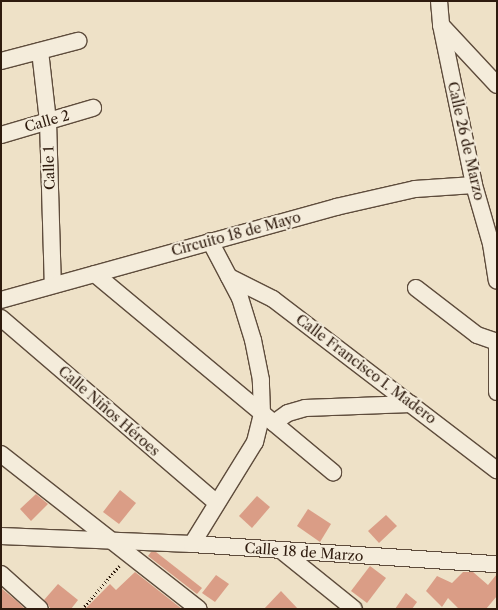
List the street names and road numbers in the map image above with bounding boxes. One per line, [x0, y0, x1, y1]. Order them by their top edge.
street label: Calle 26 de Marzo [444, 80, 488, 202]
street label: Calle 2 [23, 107, 71, 135]
street label: Calle 1 [40, 146, 58, 190]
street label: Circuito 18 de Mayo [169, 209, 303, 259]
street label: Calle Francisco I. Madero [293, 311, 439, 427]
street label: Calle Niños Héroes [55, 362, 163, 460]
street label: Calle 18 de Marzo [244, 539, 364, 565]

